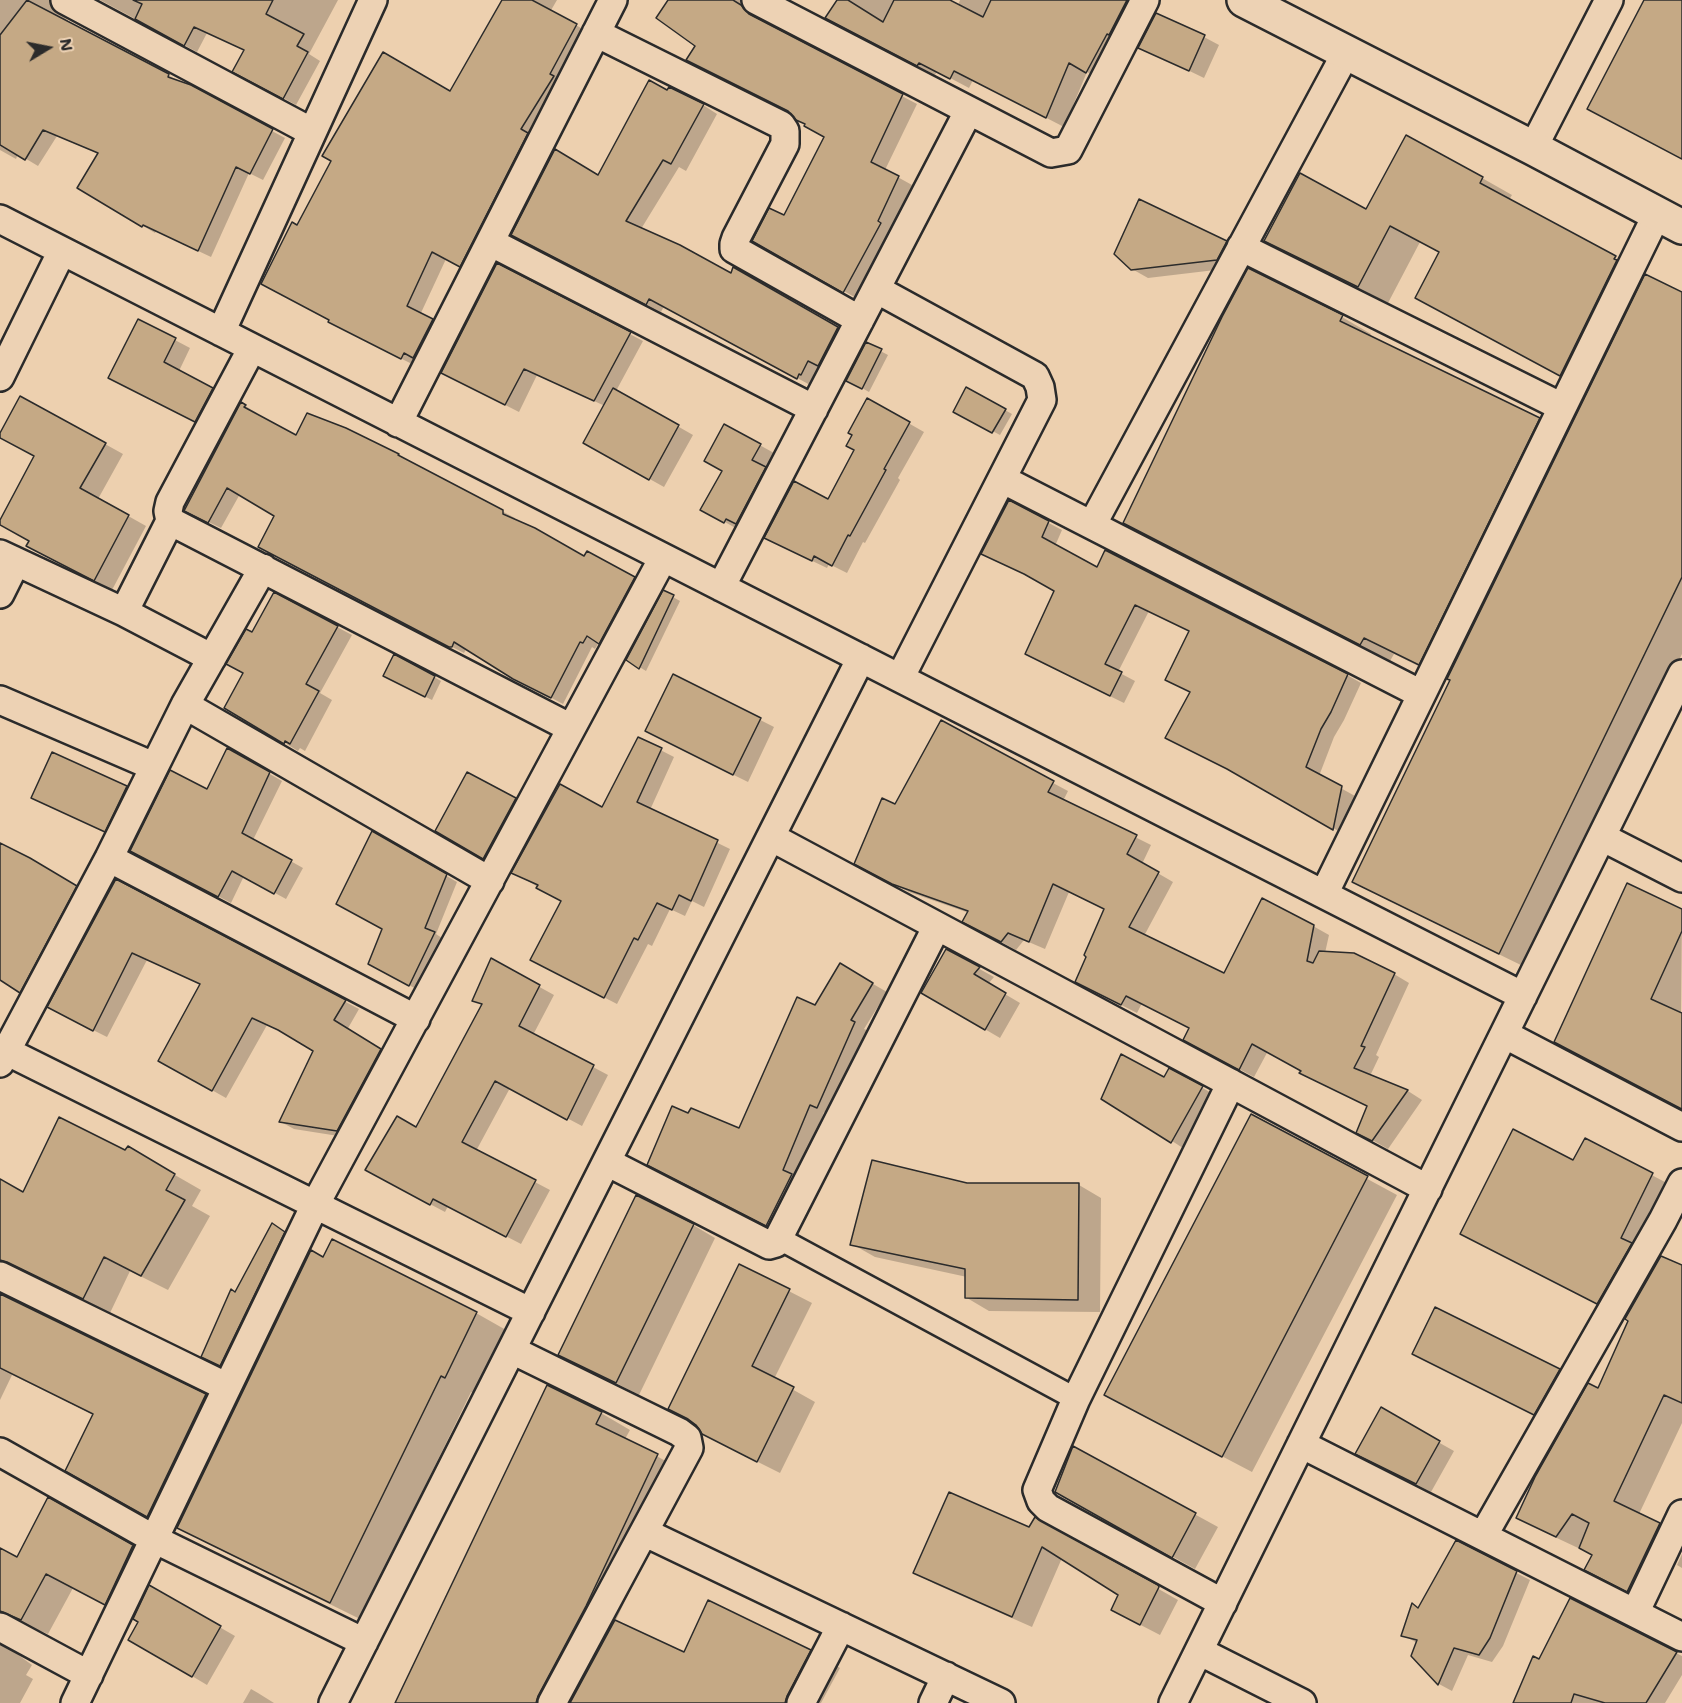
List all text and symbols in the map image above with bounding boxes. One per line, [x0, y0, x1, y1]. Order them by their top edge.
north arrow [18, 18, 78, 78]
text: N [55, 37, 78, 53]

